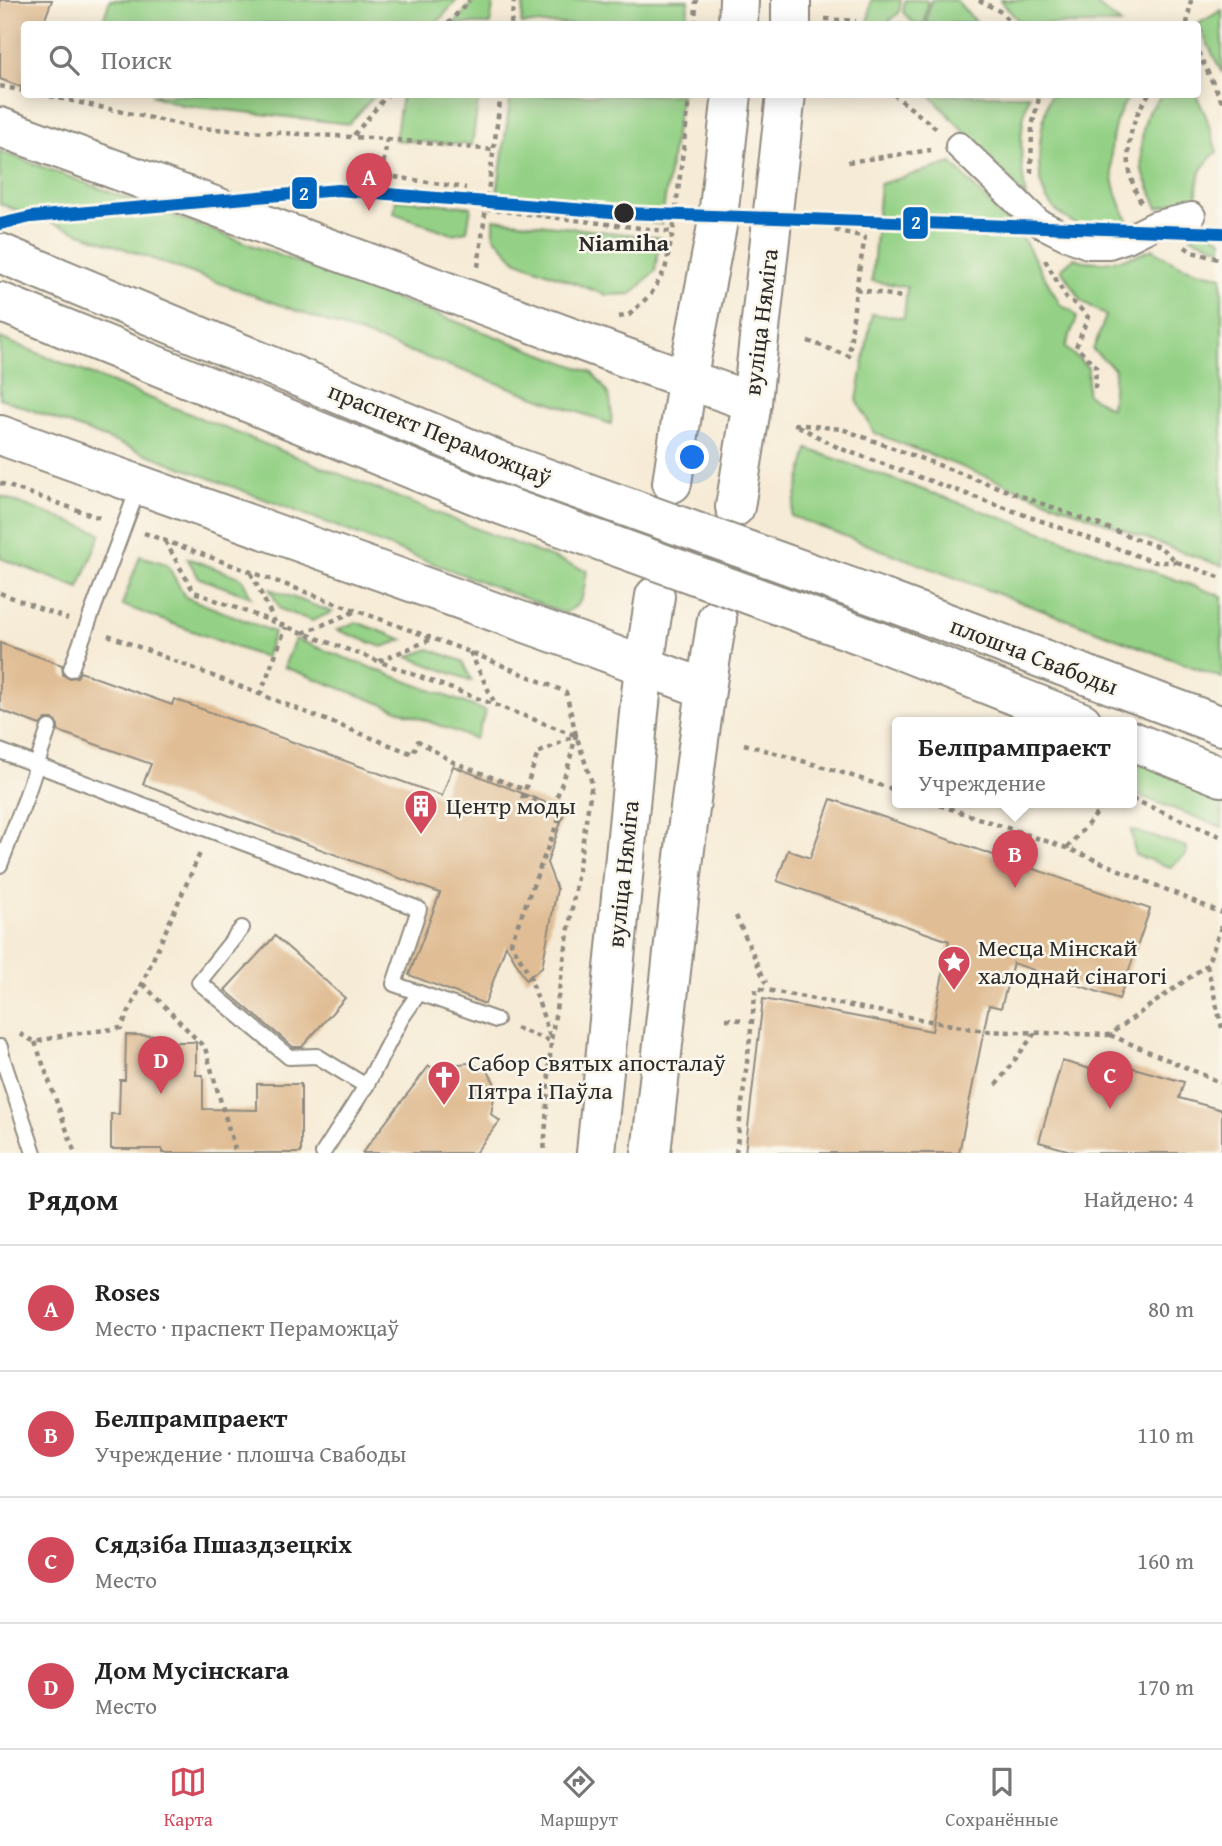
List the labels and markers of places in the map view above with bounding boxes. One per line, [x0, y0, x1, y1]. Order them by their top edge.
pin: A [346, 153, 392, 211]
marker: Niamiha [612, 201, 636, 225]
place label: Niamiha [579, 225, 670, 260]
building icon: Центр моды [402, 787, 440, 836]
place label: Центр моды [446, 788, 576, 823]
pin: B [992, 830, 1038, 888]
place label: Месца Мінскай халоднай сінагогі [978, 930, 1167, 993]
place icon: Месца Мінскай халоднай сінагогі [935, 943, 973, 992]
pin: D [138, 1036, 184, 1094]
place label: Сабор Святых апосталаў Пятра і Паўла [468, 1045, 726, 1108]
pin: C [1087, 1051, 1133, 1109]
church icon: Сабор Святых апосталаў Пятра і Паўла [425, 1058, 463, 1107]

